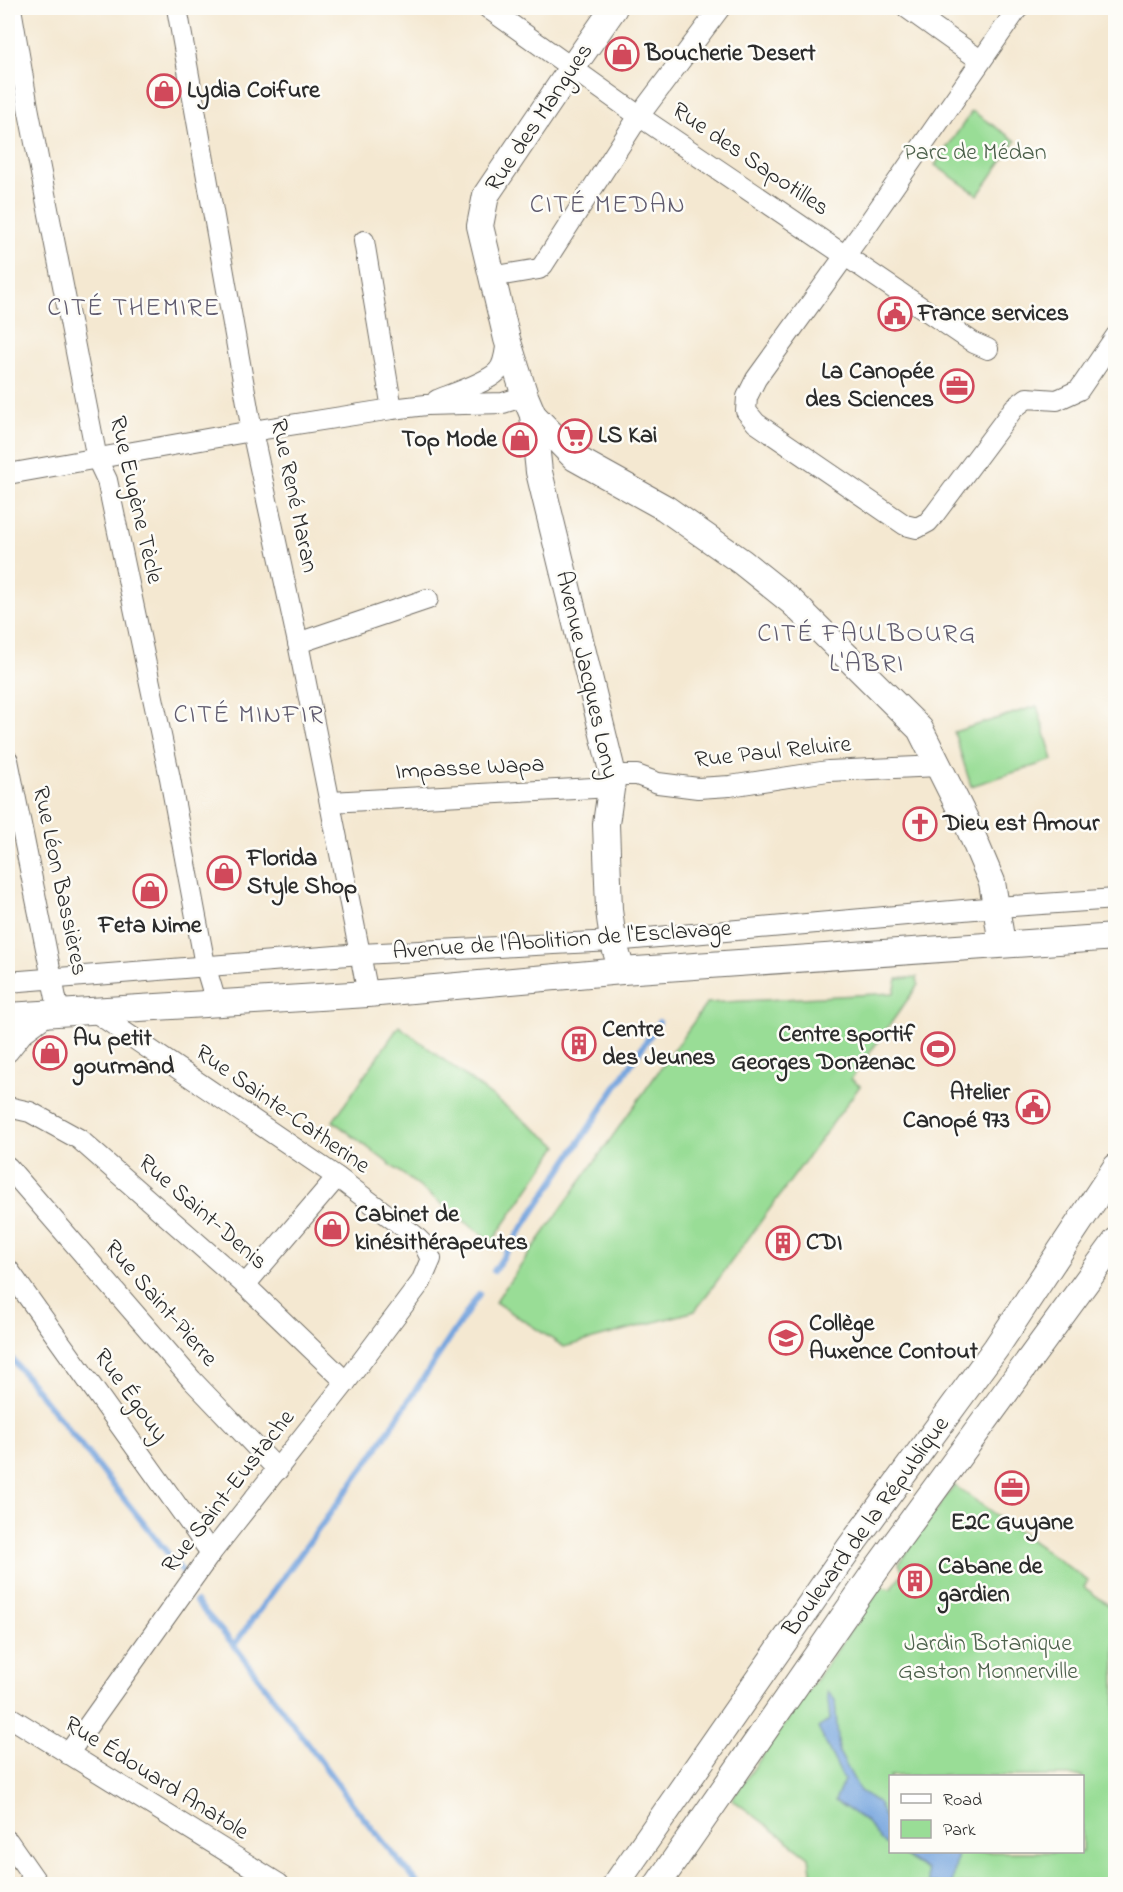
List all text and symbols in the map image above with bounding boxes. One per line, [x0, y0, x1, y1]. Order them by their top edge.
shop icon: Boucherie Desert [604, 36, 640, 72]
street label: Rue des Mangues [477, 37, 603, 199]
place label: Boucherie Desert [644, 37, 816, 72]
shop icon: Lydia Coifure [146, 73, 182, 109]
place label: Lydia Coifure [187, 74, 321, 110]
street label: Rue des Sapotilles [664, 94, 836, 226]
park label: Parc de Médan [903, 136, 1047, 171]
district label: CITÉ MEDAN [530, 187, 686, 225]
district label: CITÉ THEMIRE [47, 290, 221, 328]
public building icon: France services [877, 296, 913, 332]
place label: France services [917, 297, 1069, 332]
place label: La Canopée des Sciences [805, 355, 935, 418]
office icon: La Canopée des Sciences [939, 368, 975, 404]
street label: Rue Eugène Tècle [99, 413, 171, 587]
street label: Rue René Maran [260, 416, 326, 576]
supermarket icon: LS Kai [557, 418, 593, 454]
place label: LS Kai [598, 419, 657, 454]
shop icon: Top Mode [502, 422, 538, 458]
place label: Top Mode [401, 423, 498, 458]
street label: Avenue Jacques Lony [544, 568, 627, 783]
district label: CITÉ FAULBOURG L'ABRI [757, 616, 977, 684]
district label: CITÉ MINFIR [174, 697, 324, 735]
street label: Rue Paul Reluire [693, 727, 853, 779]
street label: Impasse Wapa [395, 748, 545, 790]
street label: Rue Léon Bassières [22, 783, 96, 979]
church icon: Dieu est Amour [902, 806, 938, 842]
place label: Dieu est Amour [942, 807, 1100, 842]
place label: Florida Style Shop [246, 842, 357, 906]
shop icon: Florida Style Shop [206, 855, 242, 891]
shop icon: Feta Nime [132, 873, 168, 909]
place label: Feta Nime [97, 909, 203, 944]
street label: Avenue de l'Abolition de l'Esclavage [391, 912, 733, 970]
place label: Centre des Jeunes [602, 1013, 715, 1076]
place label: Centre sportif Georges Donzenac [731, 1018, 916, 1082]
place label: Au petit gourmand [72, 1022, 175, 1086]
building icon: Centre des Jeunes [561, 1026, 597, 1062]
sports icon: Centre sportif Georges Donzenac [920, 1031, 956, 1067]
shop icon: Au petit gourmand [32, 1035, 68, 1071]
street label: Rue Sainte-Catherine [187, 1036, 377, 1184]
place label: Atelier Canopé 973 [903, 1076, 1011, 1139]
public building icon: Atelier Canopé 973 [1015, 1089, 1051, 1125]
street label: Rue Saint-Denis [129, 1147, 275, 1279]
place label: Cabinet de kinésithérapeutes [355, 1198, 528, 1261]
shop icon: Cabinet de kinésithérapeutes [314, 1211, 350, 1247]
building icon: CDI [765, 1225, 801, 1261]
place label: CDI [806, 1226, 842, 1261]
street label: Rue Saint-Pierre [95, 1233, 225, 1375]
place label: Collège Auxence Contout [809, 1307, 979, 1370]
school or university icon: Collège Auxence Contout [768, 1320, 804, 1356]
street label: Rue Égouy [83, 1342, 176, 1451]
street label: Rue Saint-Eustache [154, 1402, 304, 1581]
street label: Boulevard de la République [774, 1409, 959, 1645]
office icon: E2C Guyane [994, 1470, 1030, 1506]
place label: E2C Guyane [950, 1506, 1075, 1542]
place label: Cabane de gardien [937, 1550, 1044, 1614]
building icon: Cabane de gardien [897, 1563, 933, 1599]
park label: Jardin Botanique Gaston Monnerville [898, 1627, 1078, 1690]
street label: Rue Édouard Anatole [57, 1708, 255, 1850]
legend [889, 1775, 1084, 1853]
text: Road [943, 1788, 982, 1814]
text: Park [943, 1818, 976, 1844]

